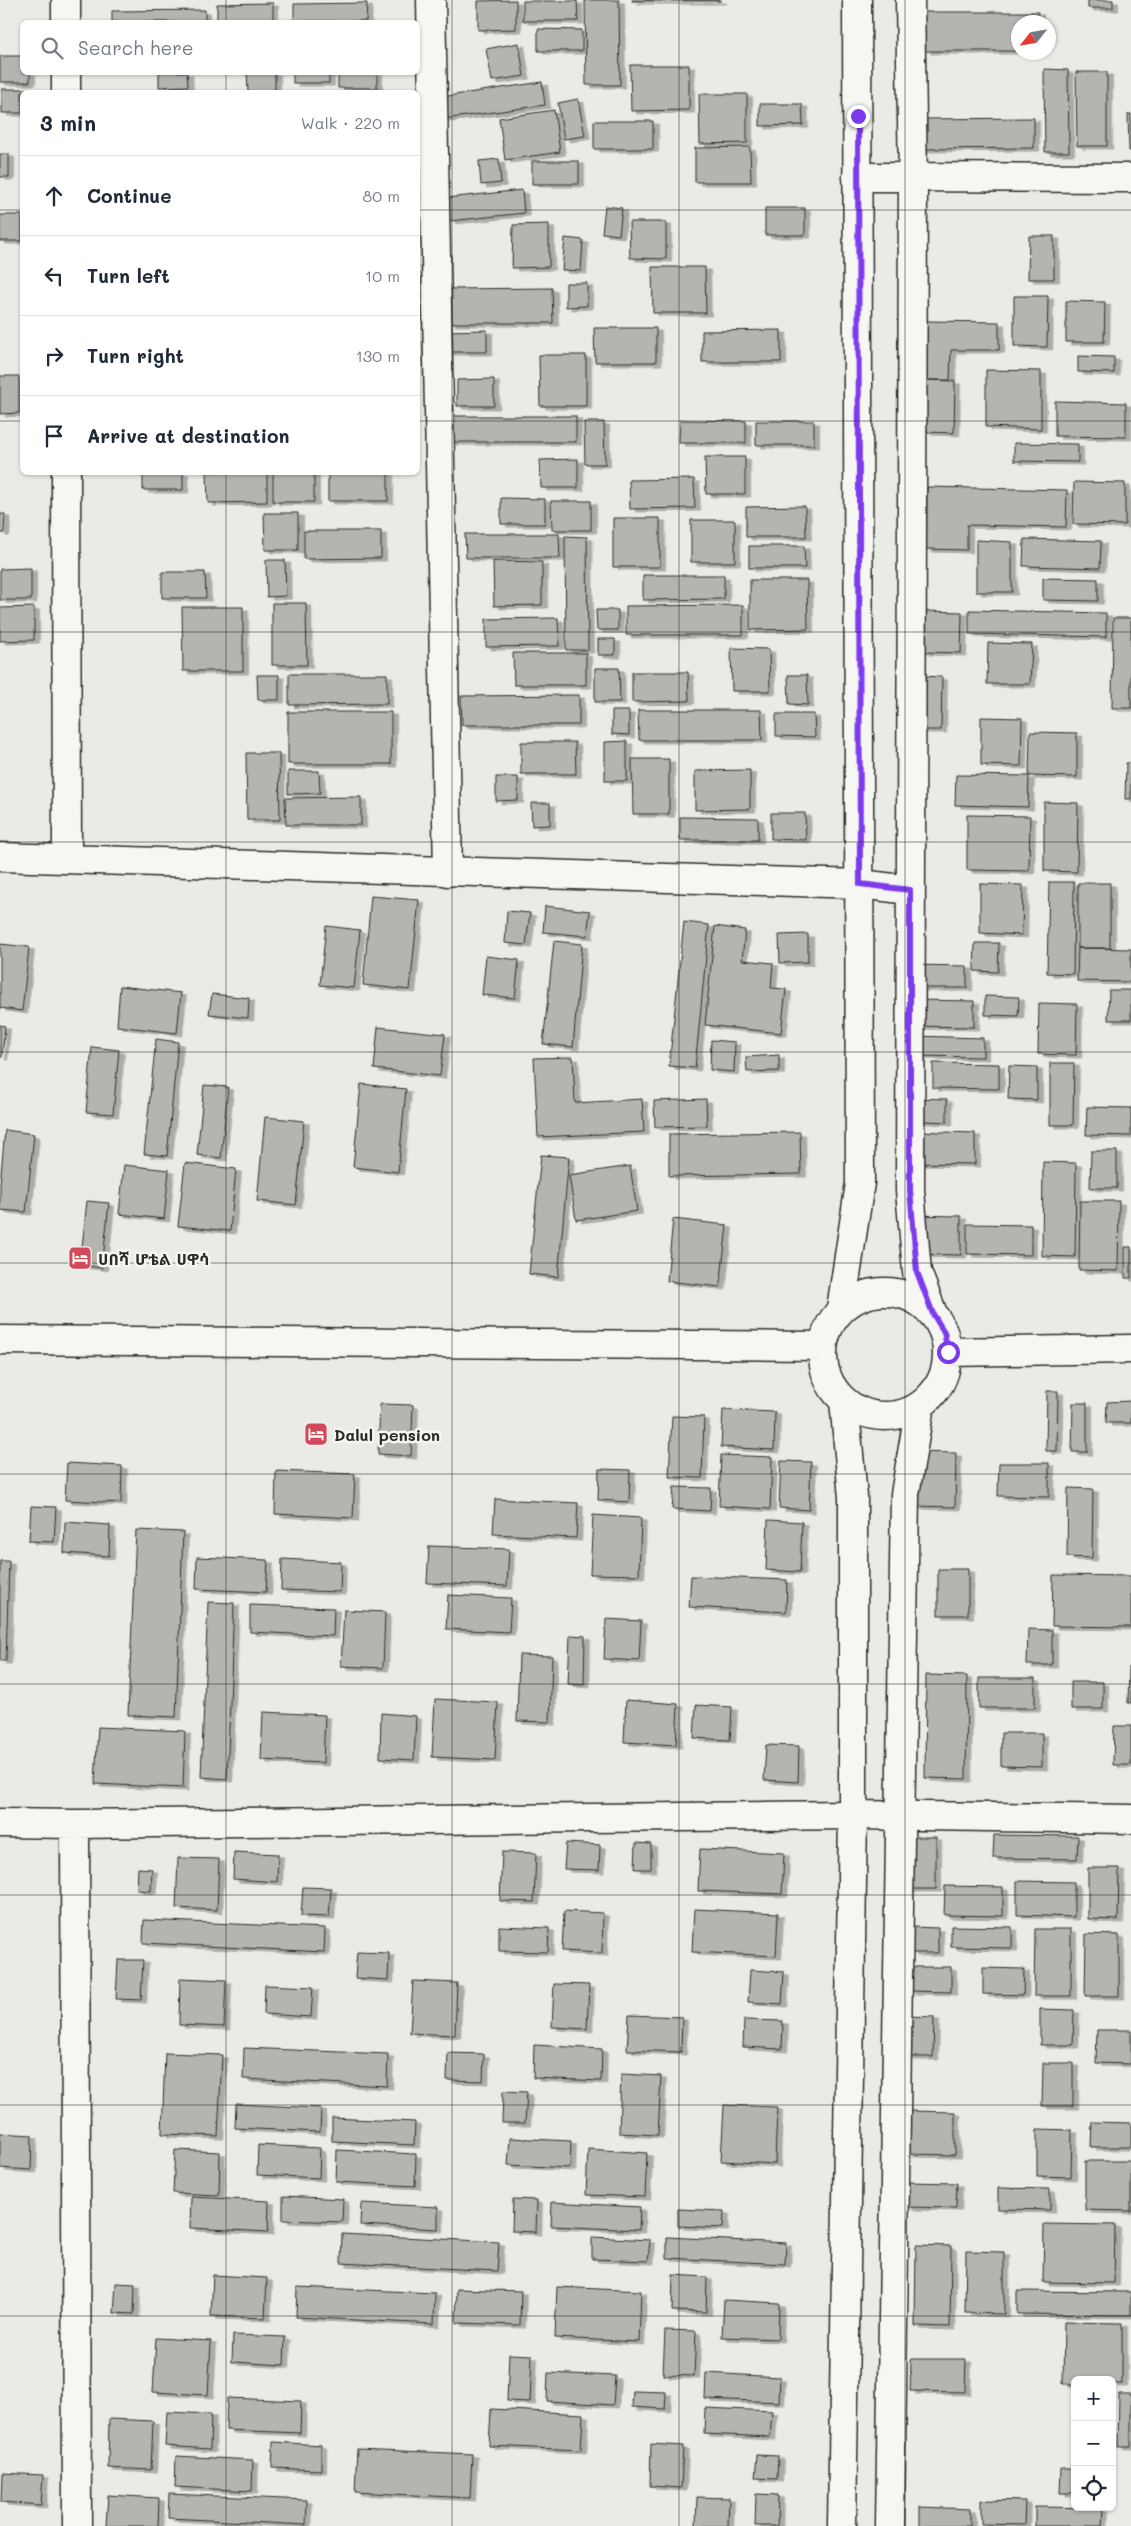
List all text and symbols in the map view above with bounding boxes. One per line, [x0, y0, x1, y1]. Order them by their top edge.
north arrow [1011, 15, 1056, 60]
search box [20, 20, 420, 75]
icon: search [38, 34, 66, 62]
text: Search here [78, 35, 194, 60]
route end [847, 105, 870, 128]
text: 3 min [40, 109, 96, 136]
text: Walk · 220 m [301, 112, 400, 133]
icon: ahead [40, 182, 68, 210]
text: Continue [87, 183, 172, 208]
text: 80 m [363, 185, 400, 206]
icon: left [40, 262, 68, 290]
text: Turn left [87, 263, 170, 288]
text: 10 m [365, 265, 400, 286]
icon: right [40, 342, 68, 370]
text: Turn right [87, 343, 184, 368]
text: 130 m [356, 345, 400, 366]
icon: arrive [40, 422, 68, 450]
text: Arrive at destination [87, 423, 290, 448]
hotel icon: ሀበሻ ሆቴል ሀዋሳ [67, 1245, 93, 1271]
place label: ሀበሻ ሆቴል ሀዋሳ [98, 1248, 209, 1269]
route start [937, 1341, 960, 1364]
hotel icon: Dalul pension [303, 1421, 329, 1447]
place label: Dalul pension [334, 1424, 440, 1445]
map controls [1071, 2376, 1116, 2511]
button: + [1071, 2376, 1116, 2421]
button: − [1071, 2421, 1116, 2466]
button: locate [1071, 2466, 1116, 2511]

